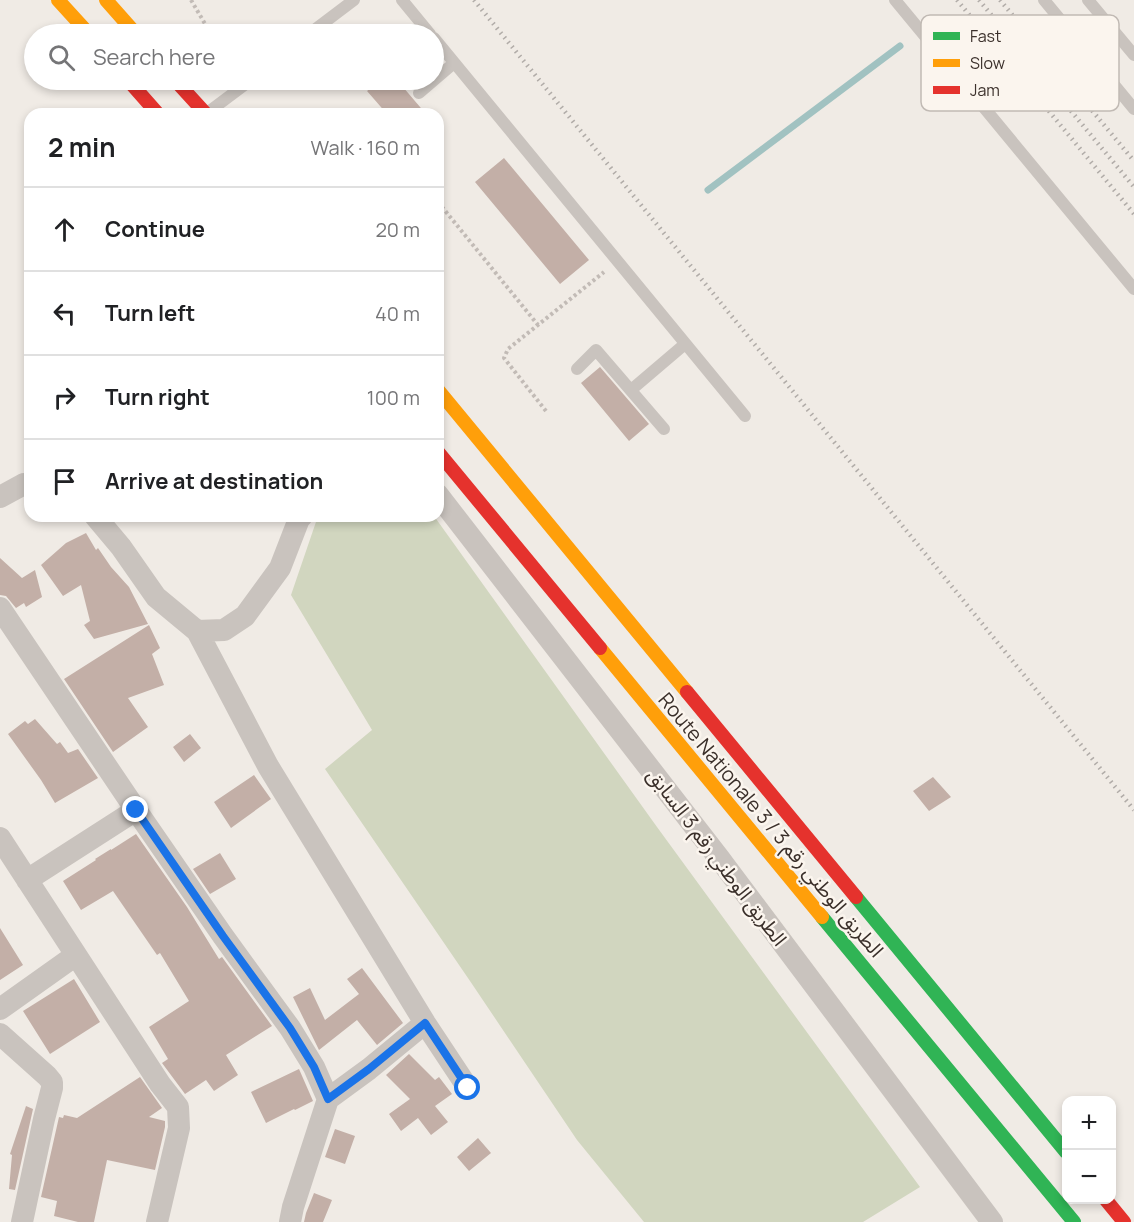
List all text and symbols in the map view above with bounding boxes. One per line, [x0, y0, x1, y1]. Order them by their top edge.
legend [921, 15, 1119, 111]
search box [24, 24, 444, 90]
text: Fast [970, 25, 1001, 47]
icon: search [45, 41, 78, 74]
text: Search here [93, 42, 215, 72]
text: Slow [970, 52, 1005, 74]
text: Jam [970, 79, 1000, 101]
text: 2 min [48, 129, 116, 165]
text: Walk · 160 m [311, 134, 420, 161]
icon: ahead [48, 213, 81, 246]
text: Continue [105, 214, 205, 244]
text: 20 m [375, 216, 420, 243]
icon: left [48, 297, 81, 330]
text: Turn left [105, 298, 195, 328]
text: 40 m [375, 300, 420, 327]
icon: right [48, 381, 81, 414]
text: Turn right [105, 382, 210, 412]
text: 100 m [367, 384, 420, 411]
icon: arrive [48, 465, 81, 498]
text: Arrive at destination [105, 466, 323, 496]
street label: Route Nationale 3 / الطريق الوطني رقم 3 [651, 687, 890, 964]
street label: الطريق الوطني رقم 3 السابق [639, 762, 793, 953]
route end [122, 796, 148, 822]
route start [454, 1074, 480, 1100]
map controls [1062, 1096, 1116, 1204]
button: + [1062, 1096, 1116, 1150]
button: − [1062, 1150, 1116, 1204]

